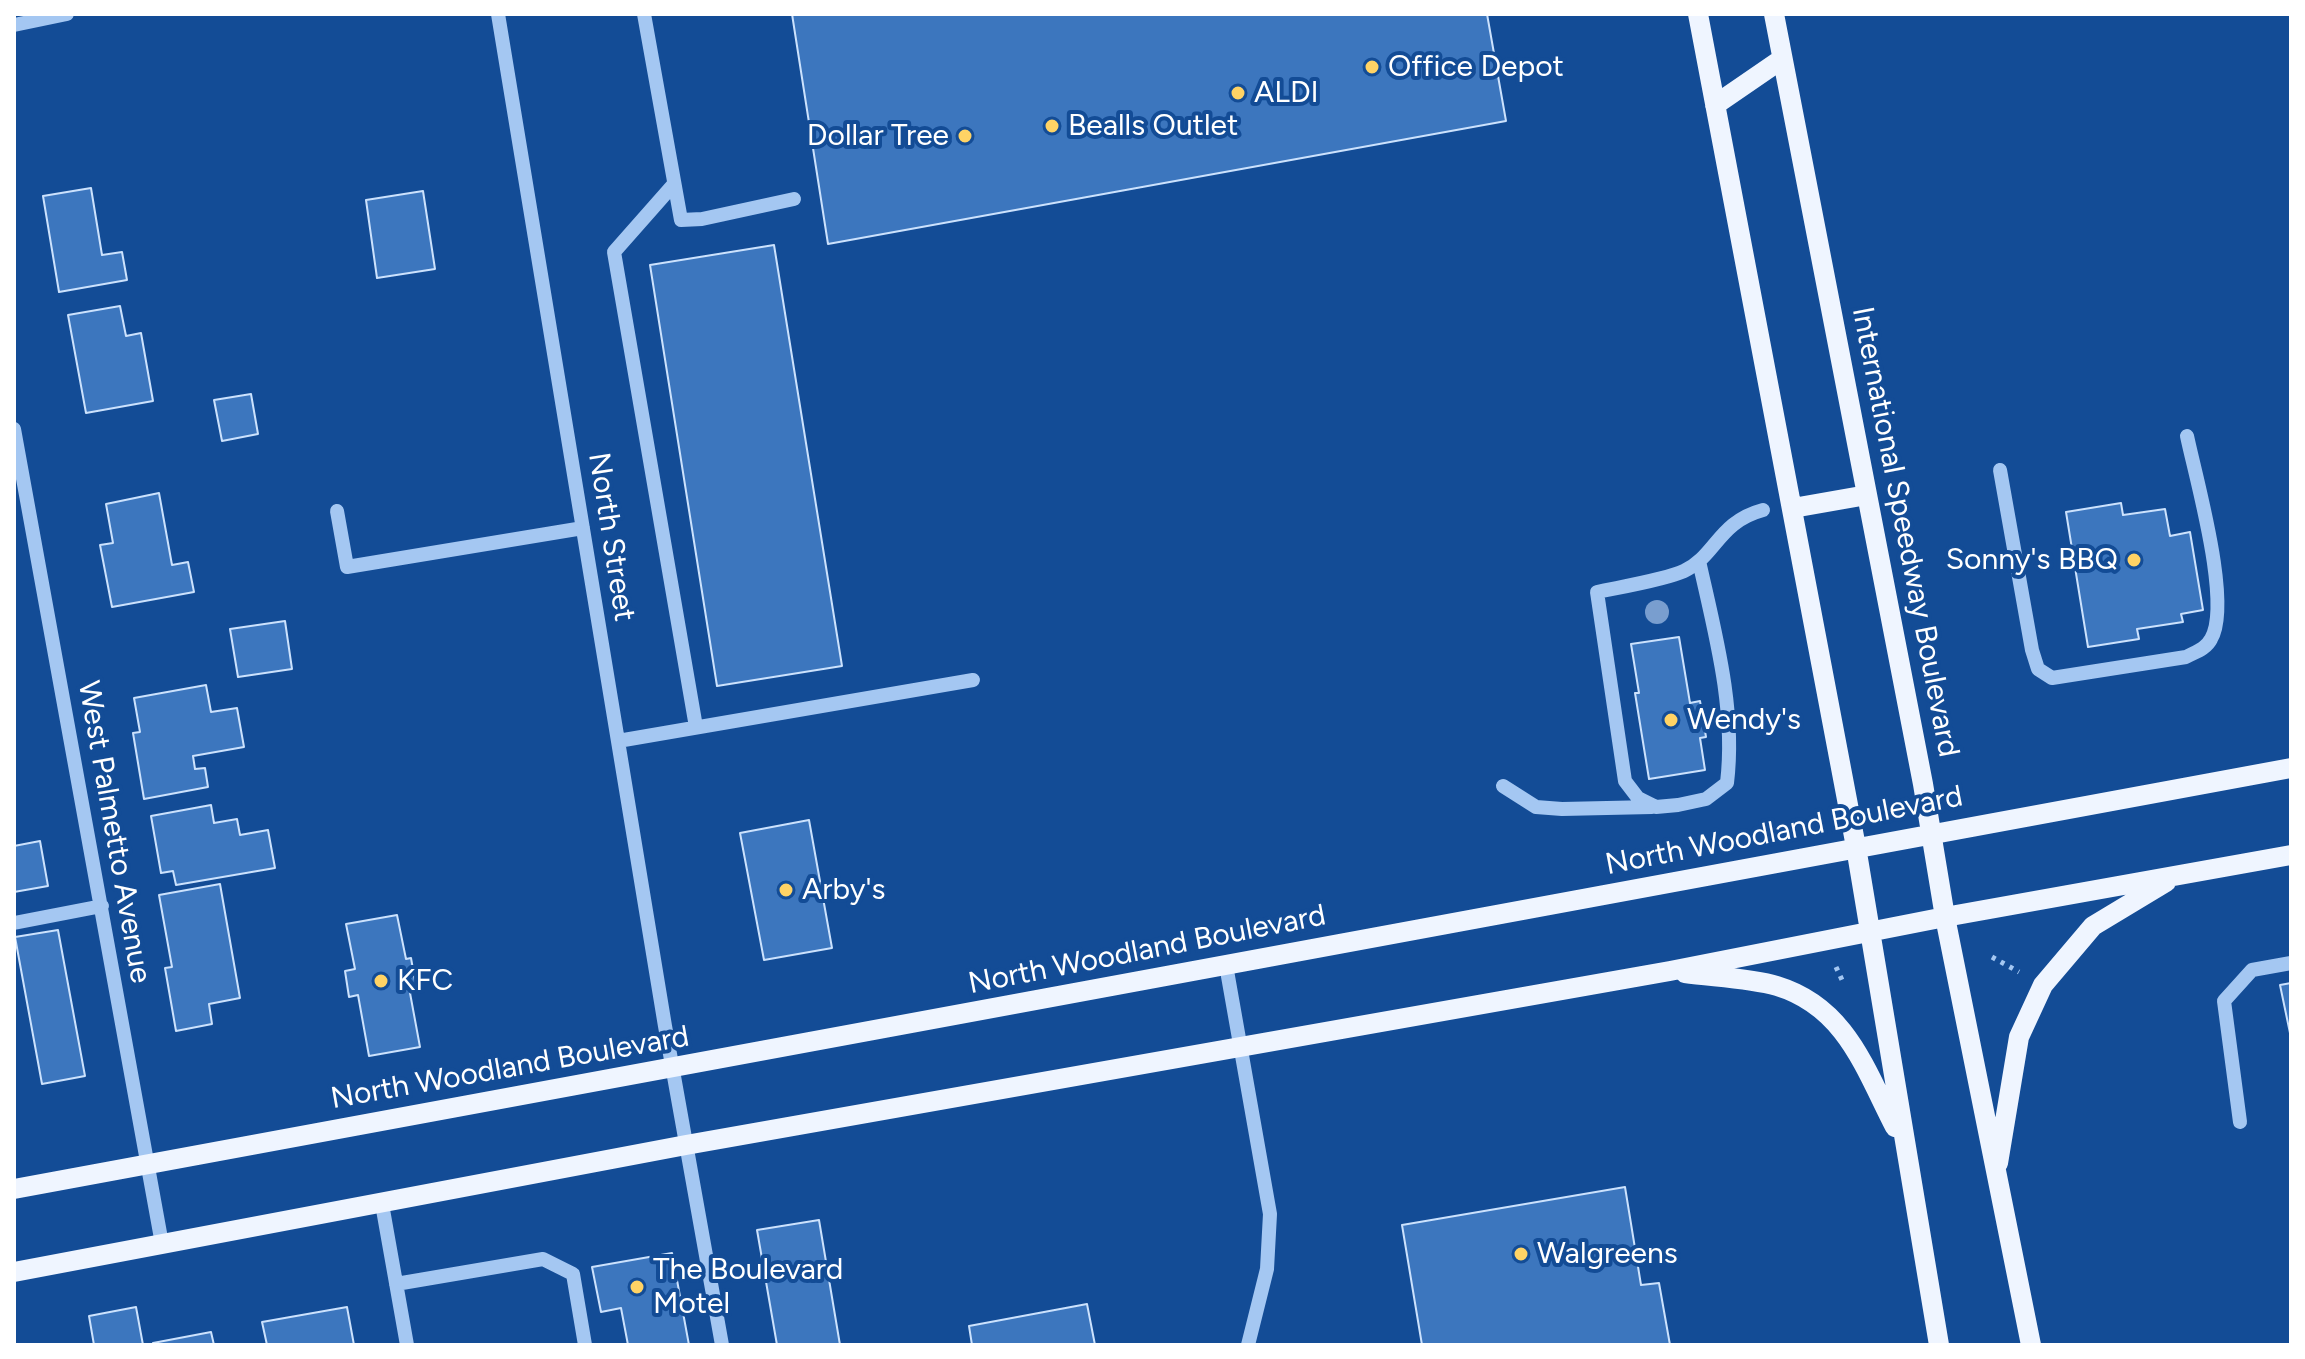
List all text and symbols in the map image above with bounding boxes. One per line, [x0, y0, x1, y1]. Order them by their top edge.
place label: Office Depot [1388, 49, 1564, 85]
marker: Office Depot [1363, 58, 1381, 76]
place label: ALDI [1254, 75, 1319, 111]
marker: ALDI [1229, 84, 1247, 102]
place label: Bealls Outlet [1068, 108, 1238, 144]
marker: Bealls Outlet [1043, 117, 1061, 135]
place label: Dollar Tree [807, 118, 949, 154]
marker: Dollar Tree [956, 127, 974, 145]
street label: International Speedway Boulevard [1844, 304, 1966, 760]
street label: North Street [580, 450, 642, 624]
place label: Sonny's BBQ [1946, 542, 2118, 578]
marker: Sonny's BBQ [2125, 551, 2143, 569]
street label: West Palmetto Avenue [70, 678, 158, 986]
place label: Wendy's [1687, 702, 1801, 738]
marker: Wendy's [1662, 711, 1680, 729]
street label: North Woodland Boulevard [1602, 779, 1966, 883]
place label: Arby's [802, 872, 885, 908]
marker: Arby's [777, 881, 795, 899]
street label: North Woodland Boulevard [965, 898, 1329, 1002]
place label: KFC [397, 963, 453, 999]
marker: KFC [372, 972, 390, 990]
street label: North Woodland Boulevard [328, 1019, 692, 1117]
place label: Walgreens [1537, 1236, 1678, 1272]
marker: Walgreens [1512, 1245, 1530, 1263]
place label: The Boulevard Motel [653, 1252, 843, 1322]
marker: The Boulevard Motel [628, 1278, 646, 1296]

